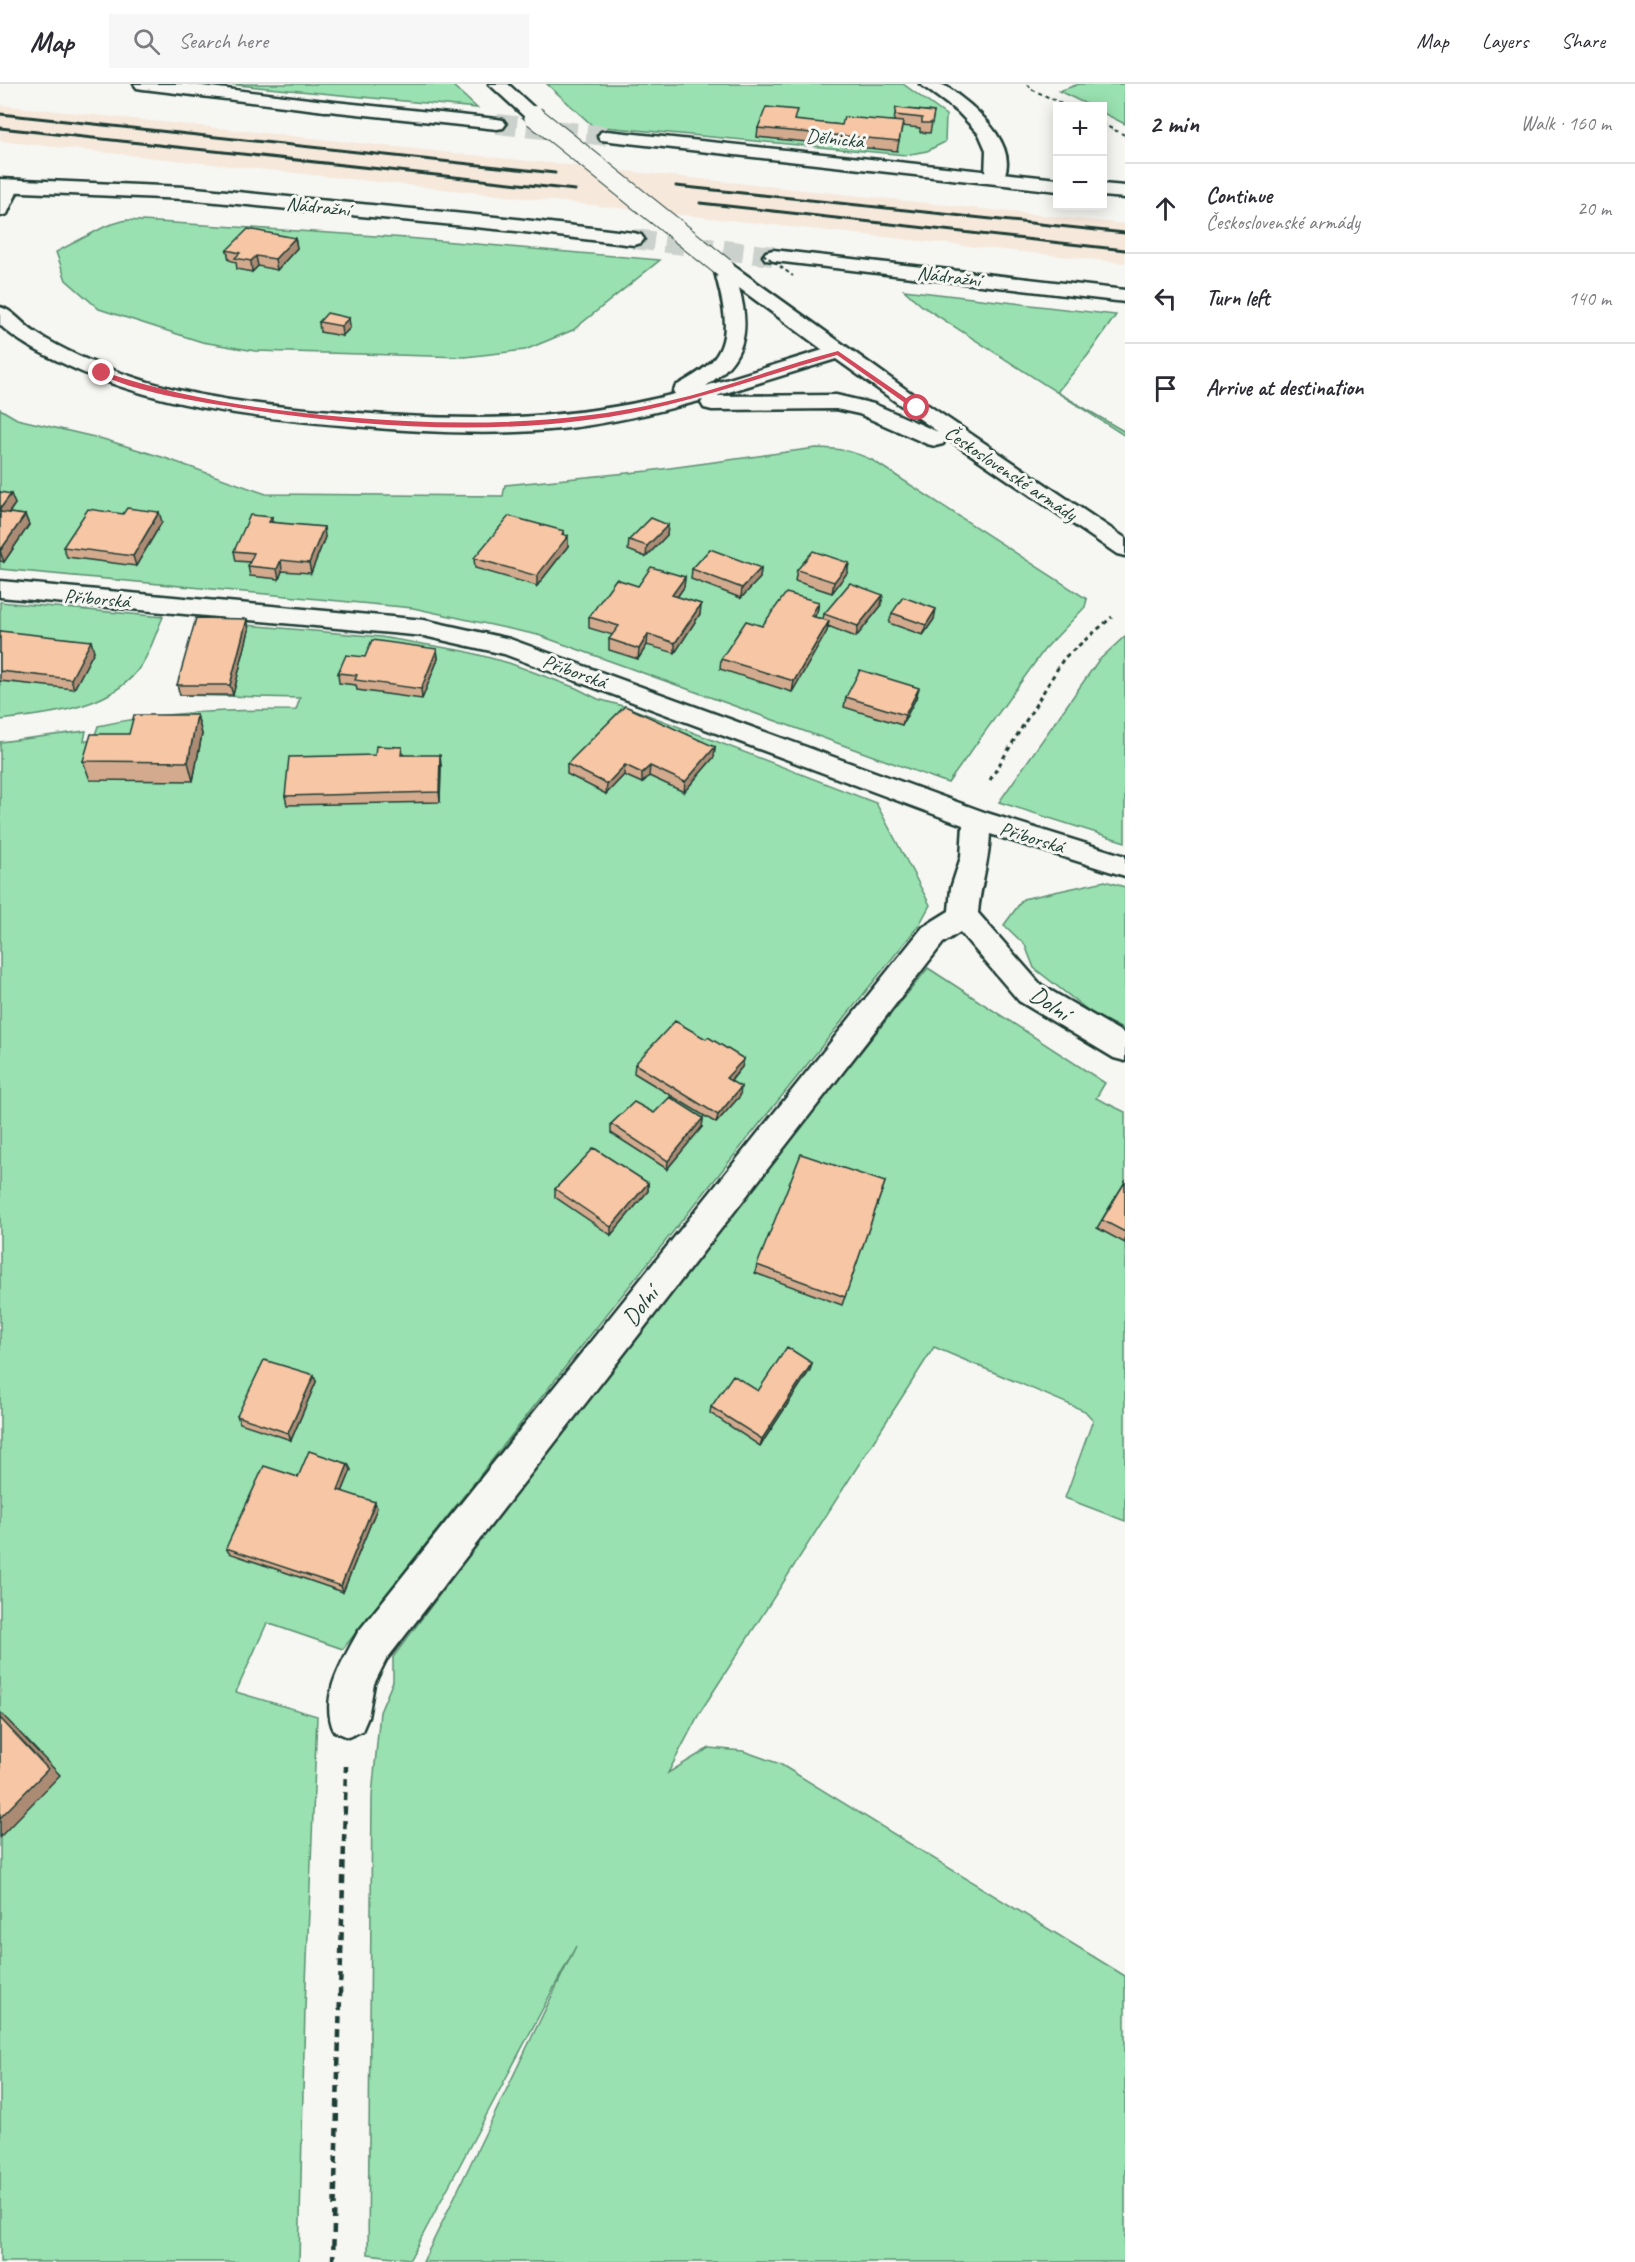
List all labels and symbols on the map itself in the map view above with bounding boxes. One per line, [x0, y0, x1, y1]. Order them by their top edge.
street label: Dělnická [805, 123, 867, 154]
street label: Nádražní [285, 191, 355, 223]
street label: Nádražní [916, 260, 986, 293]
route end [88, 359, 114, 385]
route start [903, 394, 929, 420]
street label: Československé armády [940, 420, 1082, 527]
street label: Příborská [63, 583, 133, 614]
street label: Příborská [540, 648, 612, 695]
street label: Příborská [997, 816, 1069, 860]
street label: Dolní [1024, 979, 1080, 1030]
street label: Dolní [615, 1277, 668, 1332]

